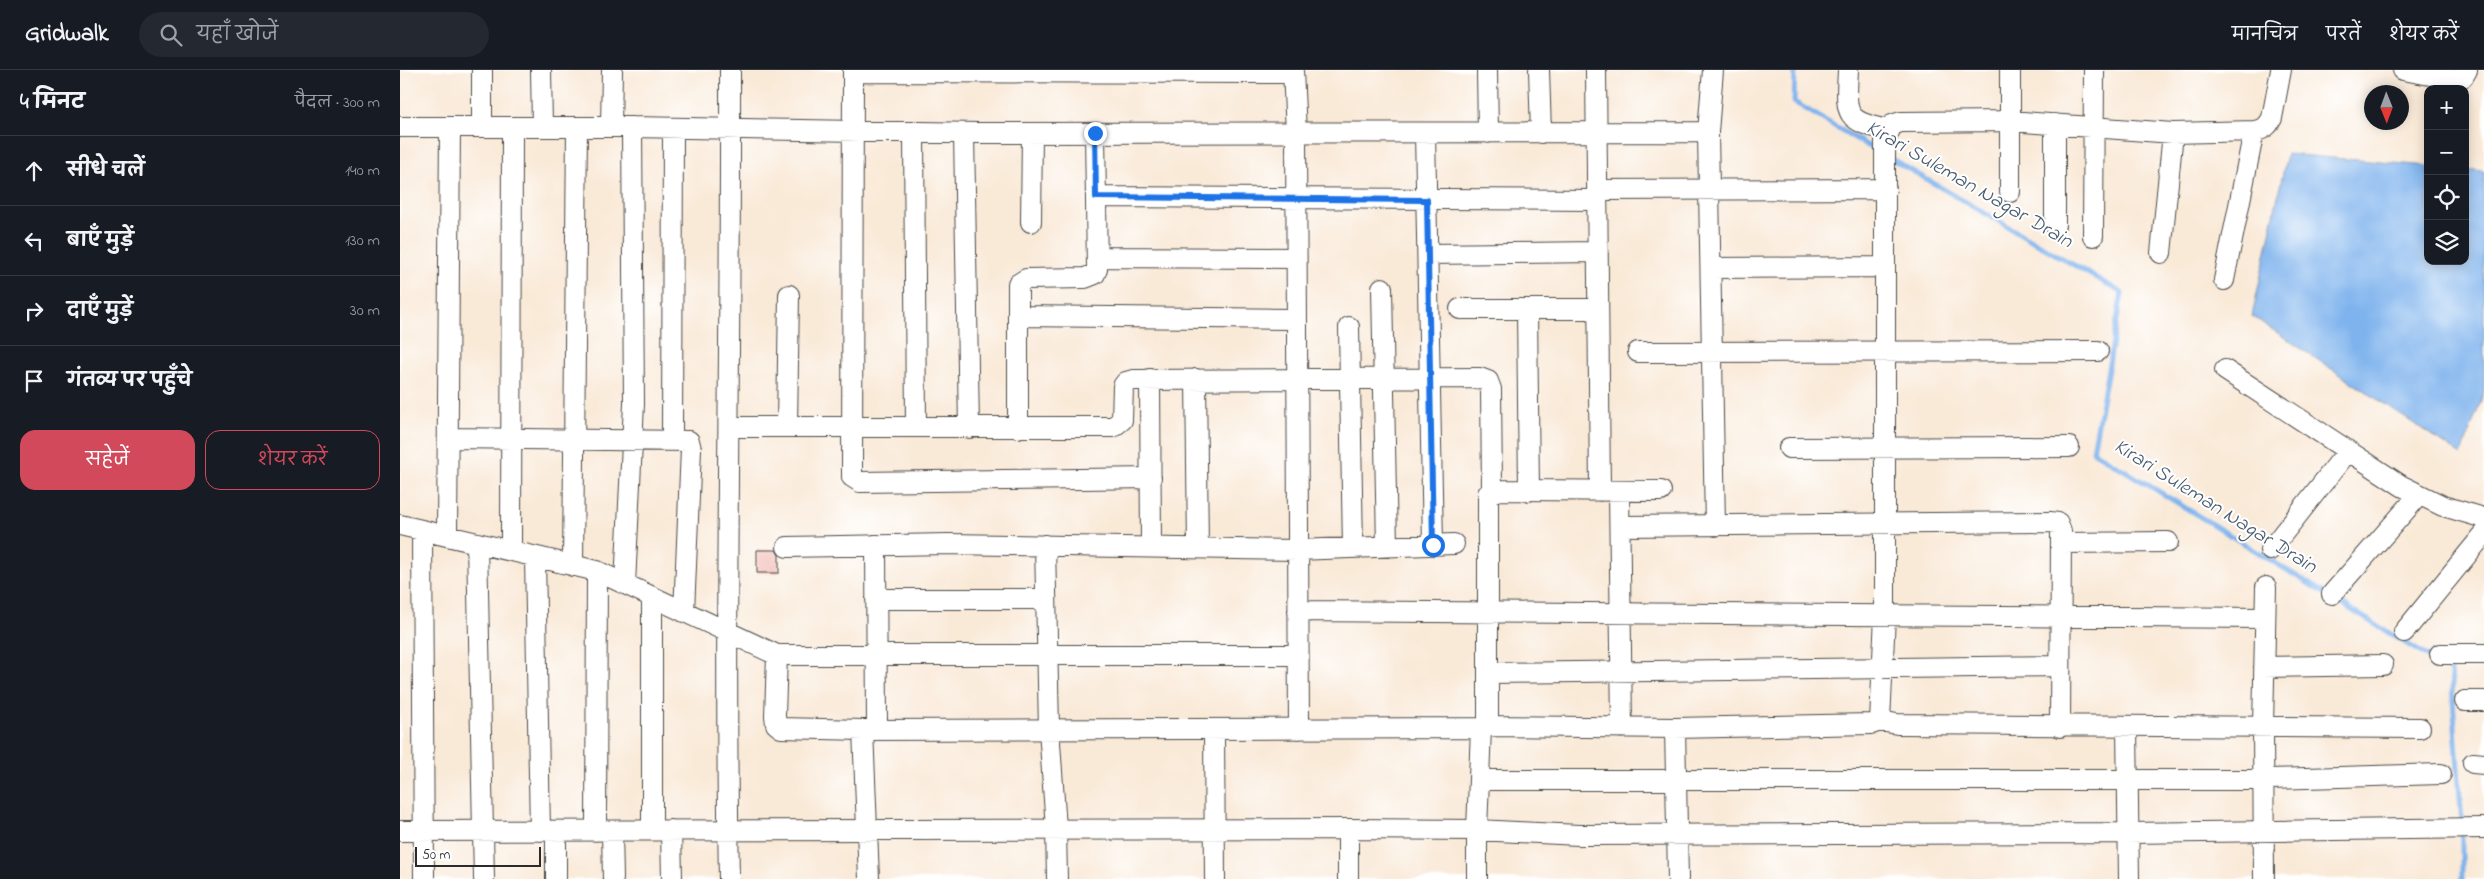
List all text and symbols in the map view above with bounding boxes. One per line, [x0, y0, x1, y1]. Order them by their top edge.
search box [139, 12, 489, 57]
text: Gridwalk [25, 17, 109, 52]
icon: search [157, 21, 185, 49]
text: यहाँ खोजें [197, 22, 278, 49]
text: मानचित्र [2232, 23, 2298, 49]
text: परतें [2326, 23, 2361, 49]
text: शेयर करें [2389, 23, 2459, 49]
north arrow [2364, 85, 2409, 130]
map controls [2424, 85, 2469, 265]
button: + [2424, 85, 2469, 130]
text: 4 मिनट [20, 88, 85, 118]
text: पैदल · 300 m [295, 91, 380, 115]
water label: Kirari Suleman Nagar Drain [1859, 113, 2079, 258]
route end [1084, 122, 1107, 145]
button: − [2424, 130, 2469, 175]
icon: ahead [20, 157, 48, 185]
text: सीधे चलें [67, 158, 145, 185]
text: 140 m [345, 159, 380, 183]
button: locate [2424, 175, 2469, 220]
button: layers [2424, 220, 2469, 265]
icon: left [20, 227, 48, 255]
text: बाएँ मुड़ें [67, 228, 134, 255]
text: 130 m [345, 229, 380, 253]
icon: right [20, 297, 48, 325]
text: दाएँ मुड़ें [67, 298, 133, 325]
text: 30 m [350, 299, 380, 323]
icon: arrive [20, 367, 48, 395]
text: गंतव्य पर पहुँचे [67, 368, 192, 395]
button: सहेजें [20, 430, 195, 490]
button: शेयर करें [205, 430, 380, 490]
water label: Kirari Suleman Nagar Drain [2107, 432, 2323, 583]
route start [1422, 534, 1445, 557]
scale bar [415, 844, 541, 867]
text: 50 m [422, 845, 450, 866]

